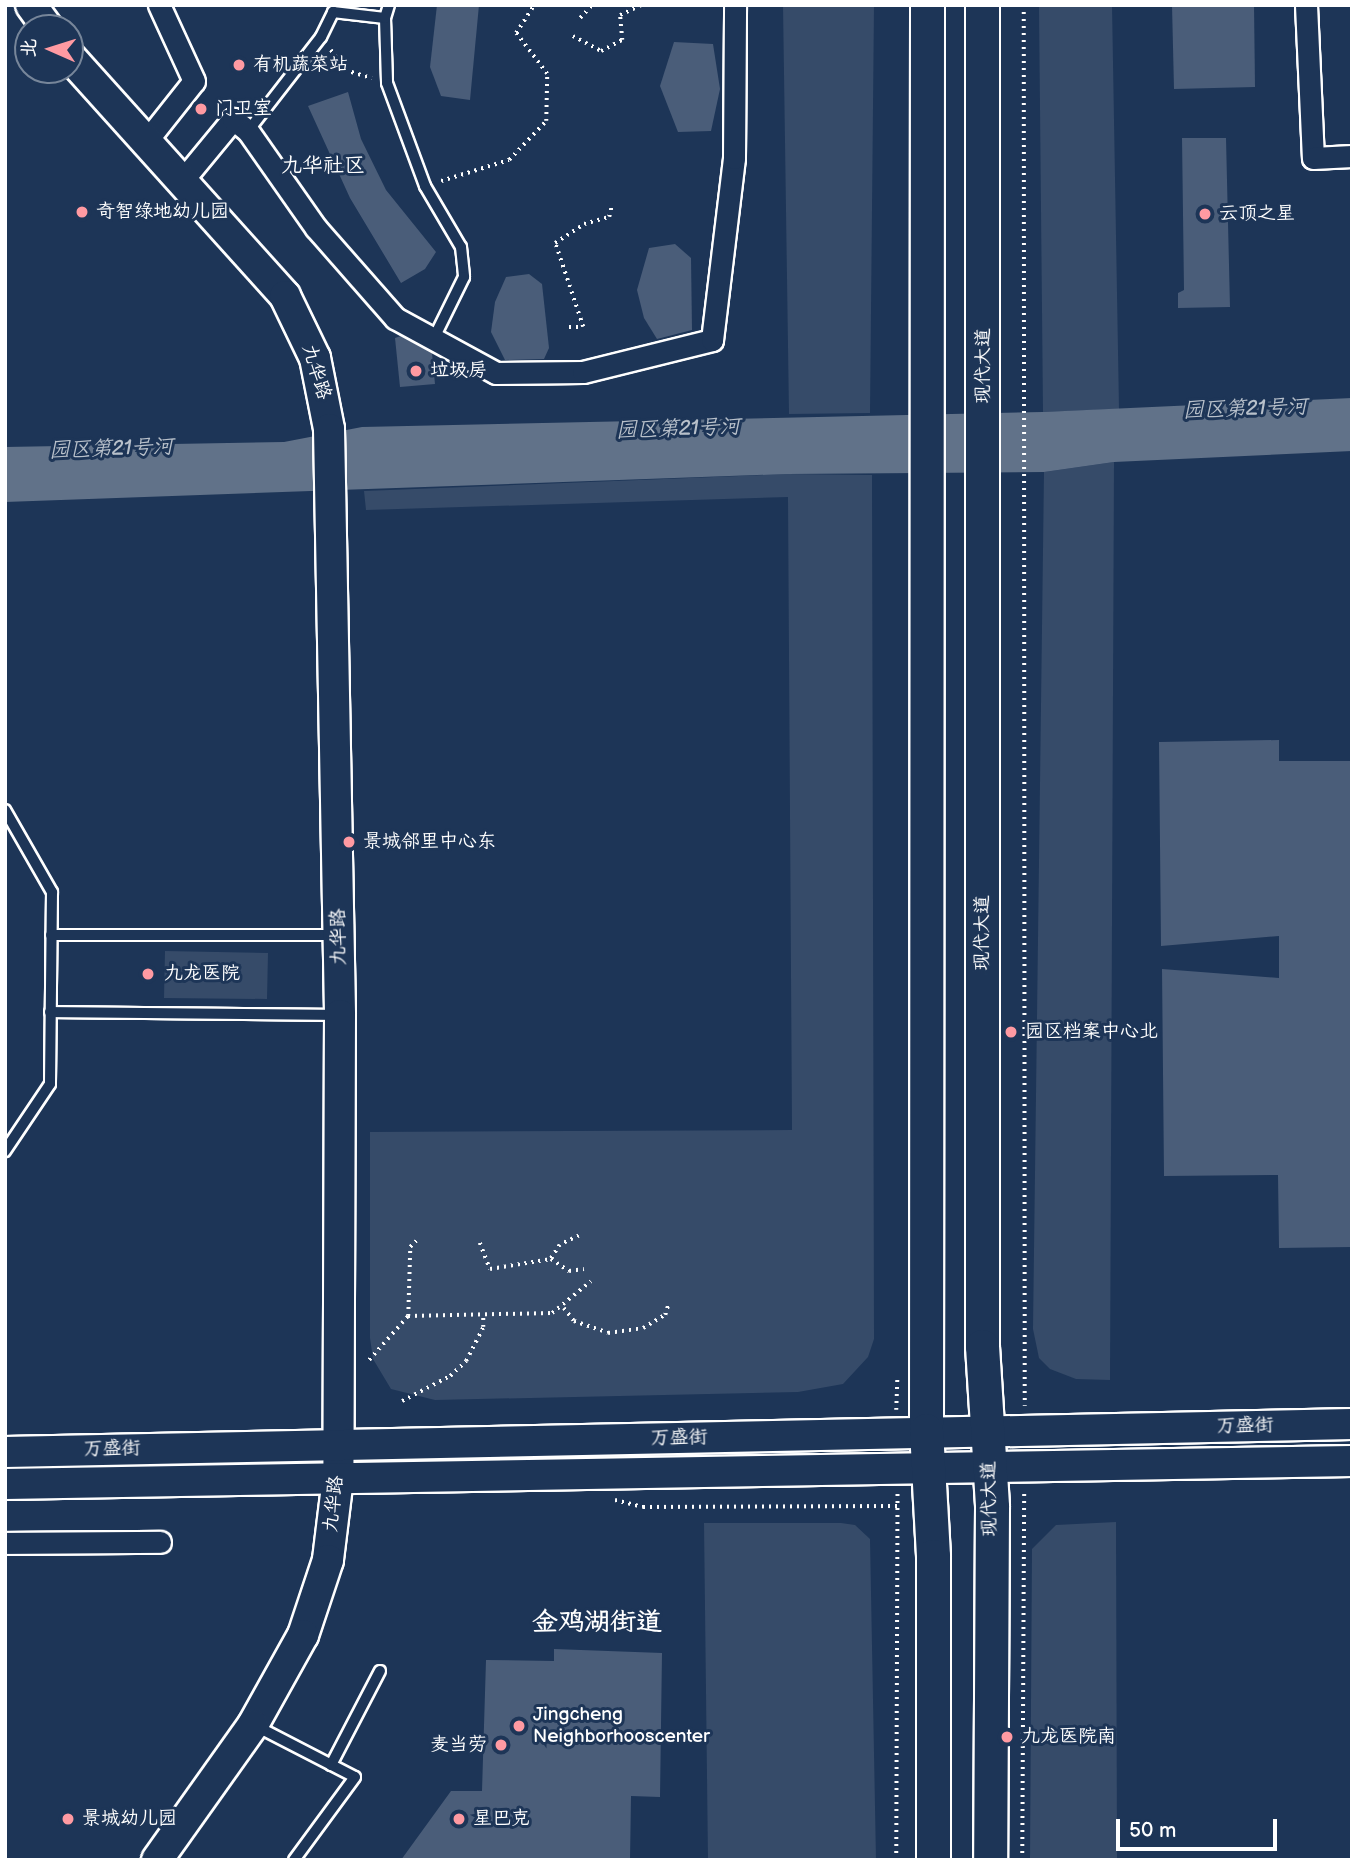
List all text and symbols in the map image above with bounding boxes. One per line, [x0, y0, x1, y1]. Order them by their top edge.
north arrow [14, 14, 84, 84]
text: 北 [18, 38, 42, 58]
place label: 有机蔬菜站 [253, 54, 348, 76]
marker: 有机蔬菜站 [231, 57, 247, 73]
place label: 门卫室 [215, 98, 272, 120]
marker: 门卫室 [193, 101, 209, 117]
district label: 九华社区 [281, 153, 365, 179]
place label: 奇智绿地幼儿园 [96, 201, 229, 223]
place label: 云顶之星 [1219, 203, 1295, 225]
marker: 奇智绿地幼儿园 [74, 204, 90, 220]
marker: 云顶之星 [1197, 206, 1213, 222]
street label: 现代大道 [973, 328, 995, 404]
street label: 九华路 [297, 341, 335, 403]
place label: 垃圾房 [430, 360, 487, 382]
marker: 垃圾房 [408, 363, 424, 379]
water label: 园区第21号河 [1182, 394, 1308, 424]
water label: 园区第21号河 [615, 414, 741, 444]
water label: 园区第21号河 [48, 434, 174, 464]
place label: 景城邻里中心东 [363, 831, 496, 853]
marker: 景城邻里中心东 [341, 834, 357, 850]
street label: 现代大道 [972, 895, 994, 971]
street label: 九华路 [327, 908, 351, 966]
place label: 九龙医院 [164, 963, 240, 985]
marker: 九龙医院 [138, 964, 158, 984]
place label: 园区档案中心北 [1025, 1021, 1158, 1043]
marker: 园区档案中心北 [1003, 1024, 1019, 1040]
street label: 万盛街 [1216, 1414, 1274, 1438]
street label: 万盛街 [650, 1426, 708, 1450]
street label: 万盛街 [83, 1437, 141, 1461]
street label: 现代大道 [978, 1461, 1002, 1537]
street label: 九华路 [320, 1474, 348, 1534]
district label: 金鸡湖街道 [532, 1607, 662, 1639]
place label: Jingcheng Neighborhooscenter [533, 1704, 710, 1748]
marker: Jingcheng Neighborhooscenter [511, 1718, 527, 1734]
place label: 九龙医院南 [1021, 1726, 1116, 1748]
marker: 九龙医院南 [999, 1729, 1015, 1745]
place label: 麦当劳 [430, 1734, 487, 1756]
marker: 麦当劳 [493, 1737, 509, 1753]
scale bar [1119, 1806, 1280, 1850]
place label: 景城幼儿园 [82, 1808, 177, 1830]
place label: 星巴克 [473, 1808, 530, 1830]
marker: 景城幼儿园 [60, 1811, 76, 1827]
marker: 星巴克 [451, 1811, 467, 1827]
text: 50 m [1129, 1818, 1176, 1843]

